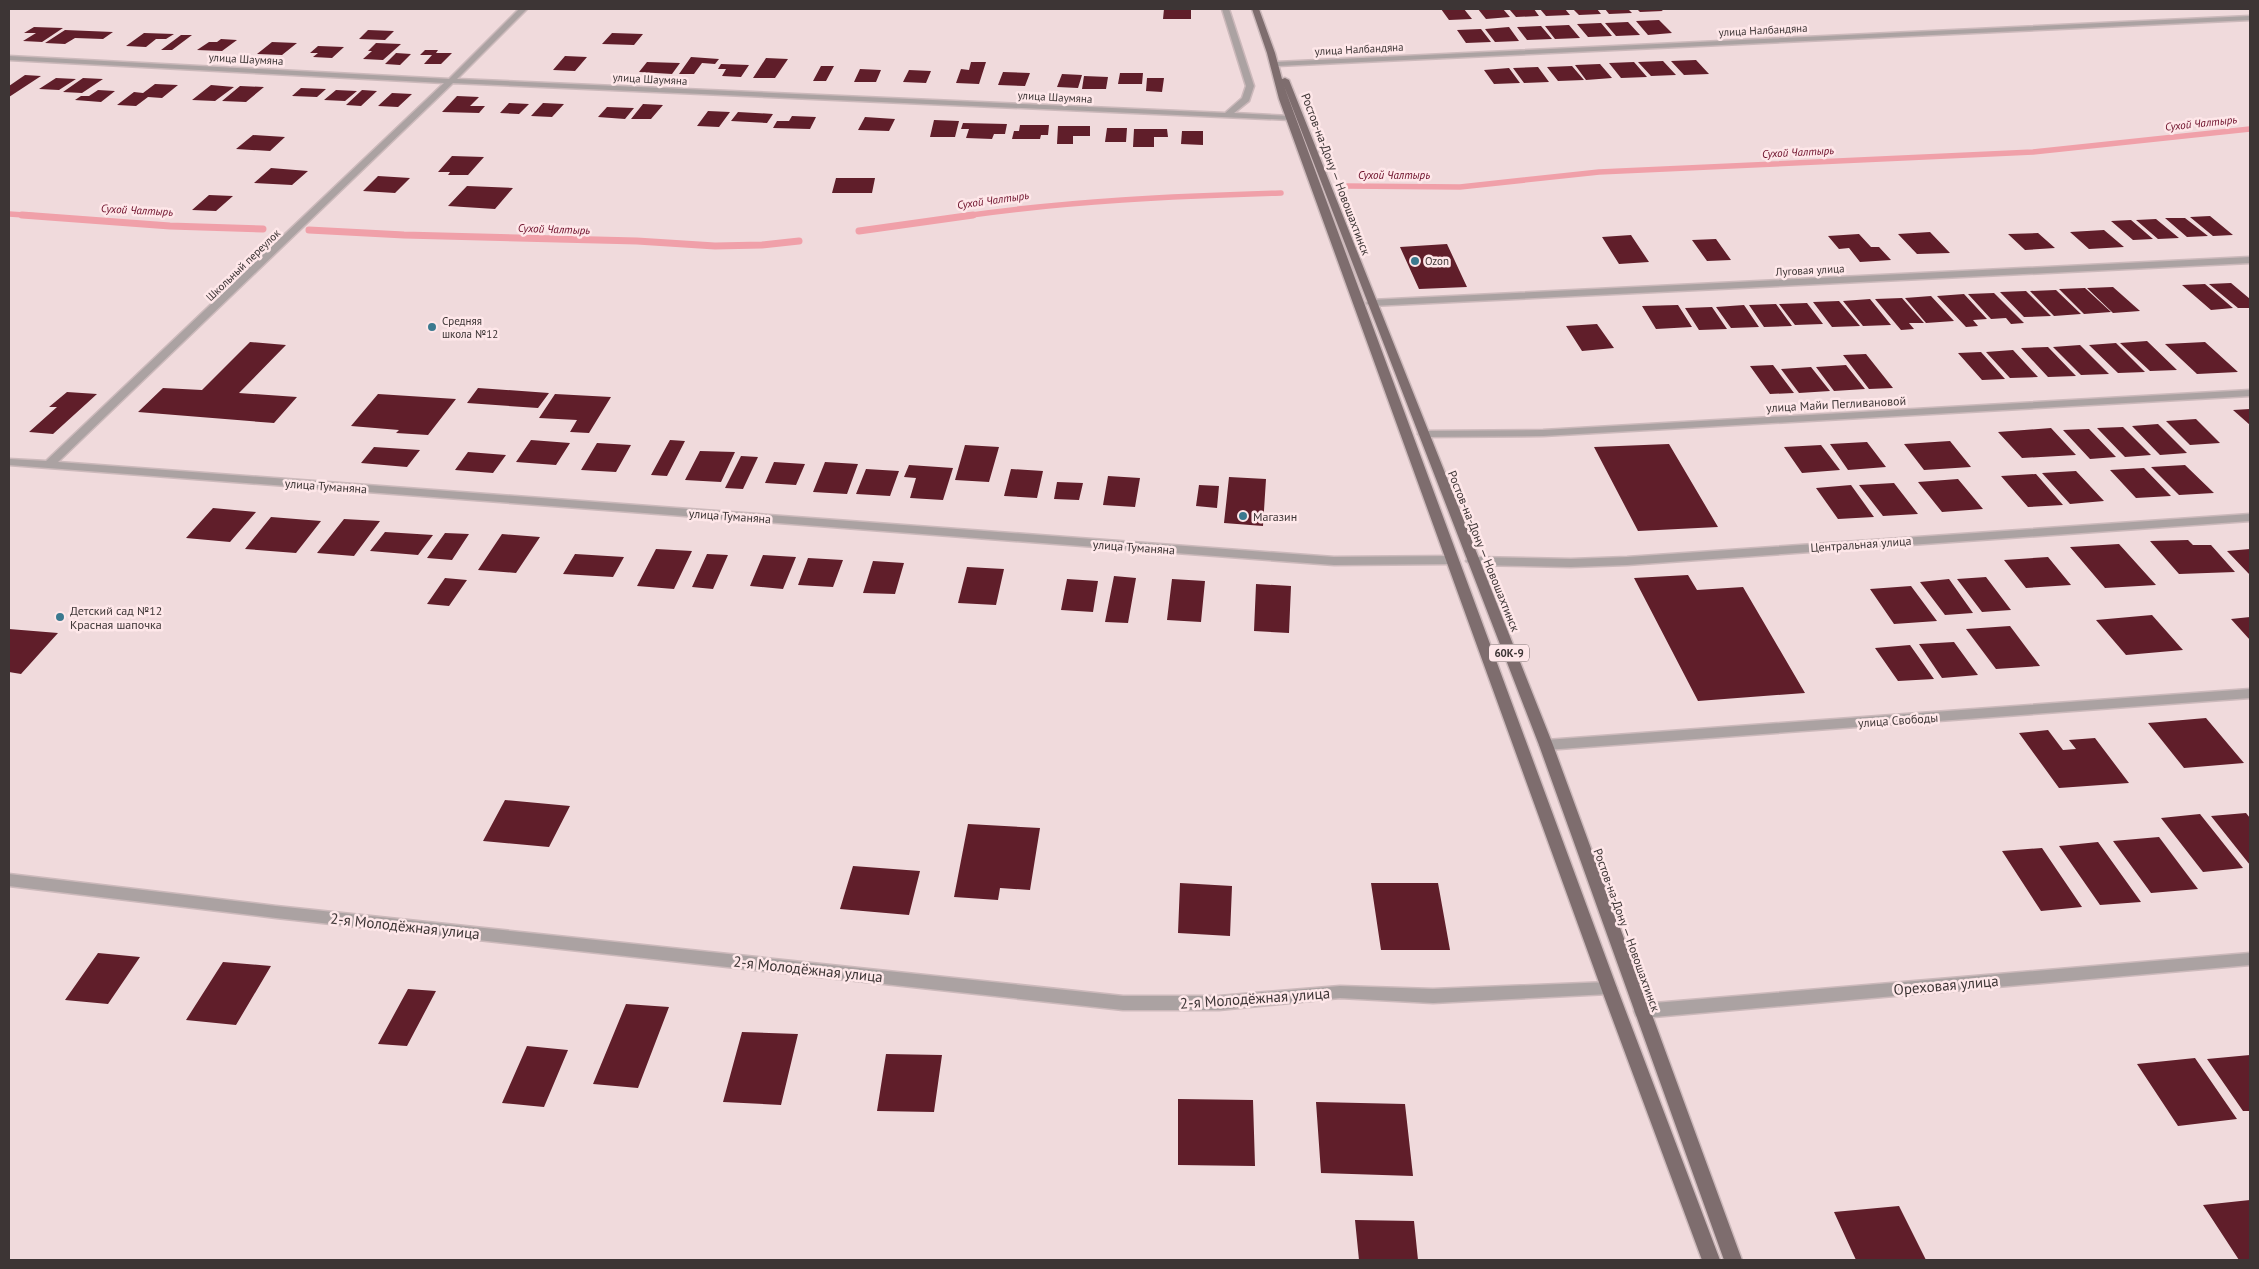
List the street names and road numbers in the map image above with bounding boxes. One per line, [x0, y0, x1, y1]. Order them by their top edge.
street label: улица Налбандяна [1718, 21, 1808, 39]
street label: улица Налбандяна [1314, 40, 1404, 58]
street label: улица Шаумяна [208, 50, 284, 68]
street label: улица Шаумяна [612, 70, 688, 88]
street label: улица Шаумяна [1017, 88, 1093, 106]
street label: Ростов-на-Дону — Новошахтинск [1298, 91, 1374, 257]
street label: Школьный переулок [203, 225, 284, 304]
street label: Луговая улица [1774, 261, 1845, 279]
street label: улица Майи Пегливановой [1766, 393, 1906, 415]
street label: Ростов-на-Дону — Новошахтинск [1445, 468, 1523, 634]
street label: улица Туманяна [284, 476, 368, 496]
street label: улица Туманяна [688, 506, 772, 526]
street label: Центральная улица [1810, 533, 1912, 555]
street label: улица Туманяна [1092, 537, 1176, 557]
road number: 60К-9 [1489, 644, 1529, 661]
street label: улица Свободы [1857, 710, 1939, 730]
street label: Ростов-на-Дону — Новошахтинск [1590, 846, 1664, 1014]
street label: 2-я Молодёжная улица [329, 909, 481, 943]
street label: 2-я Молодёжная улица [732, 952, 884, 986]
street label: Ореховая улица [1893, 971, 1999, 999]
street label: 2-я Молодёжная улица [1179, 983, 1331, 1013]

